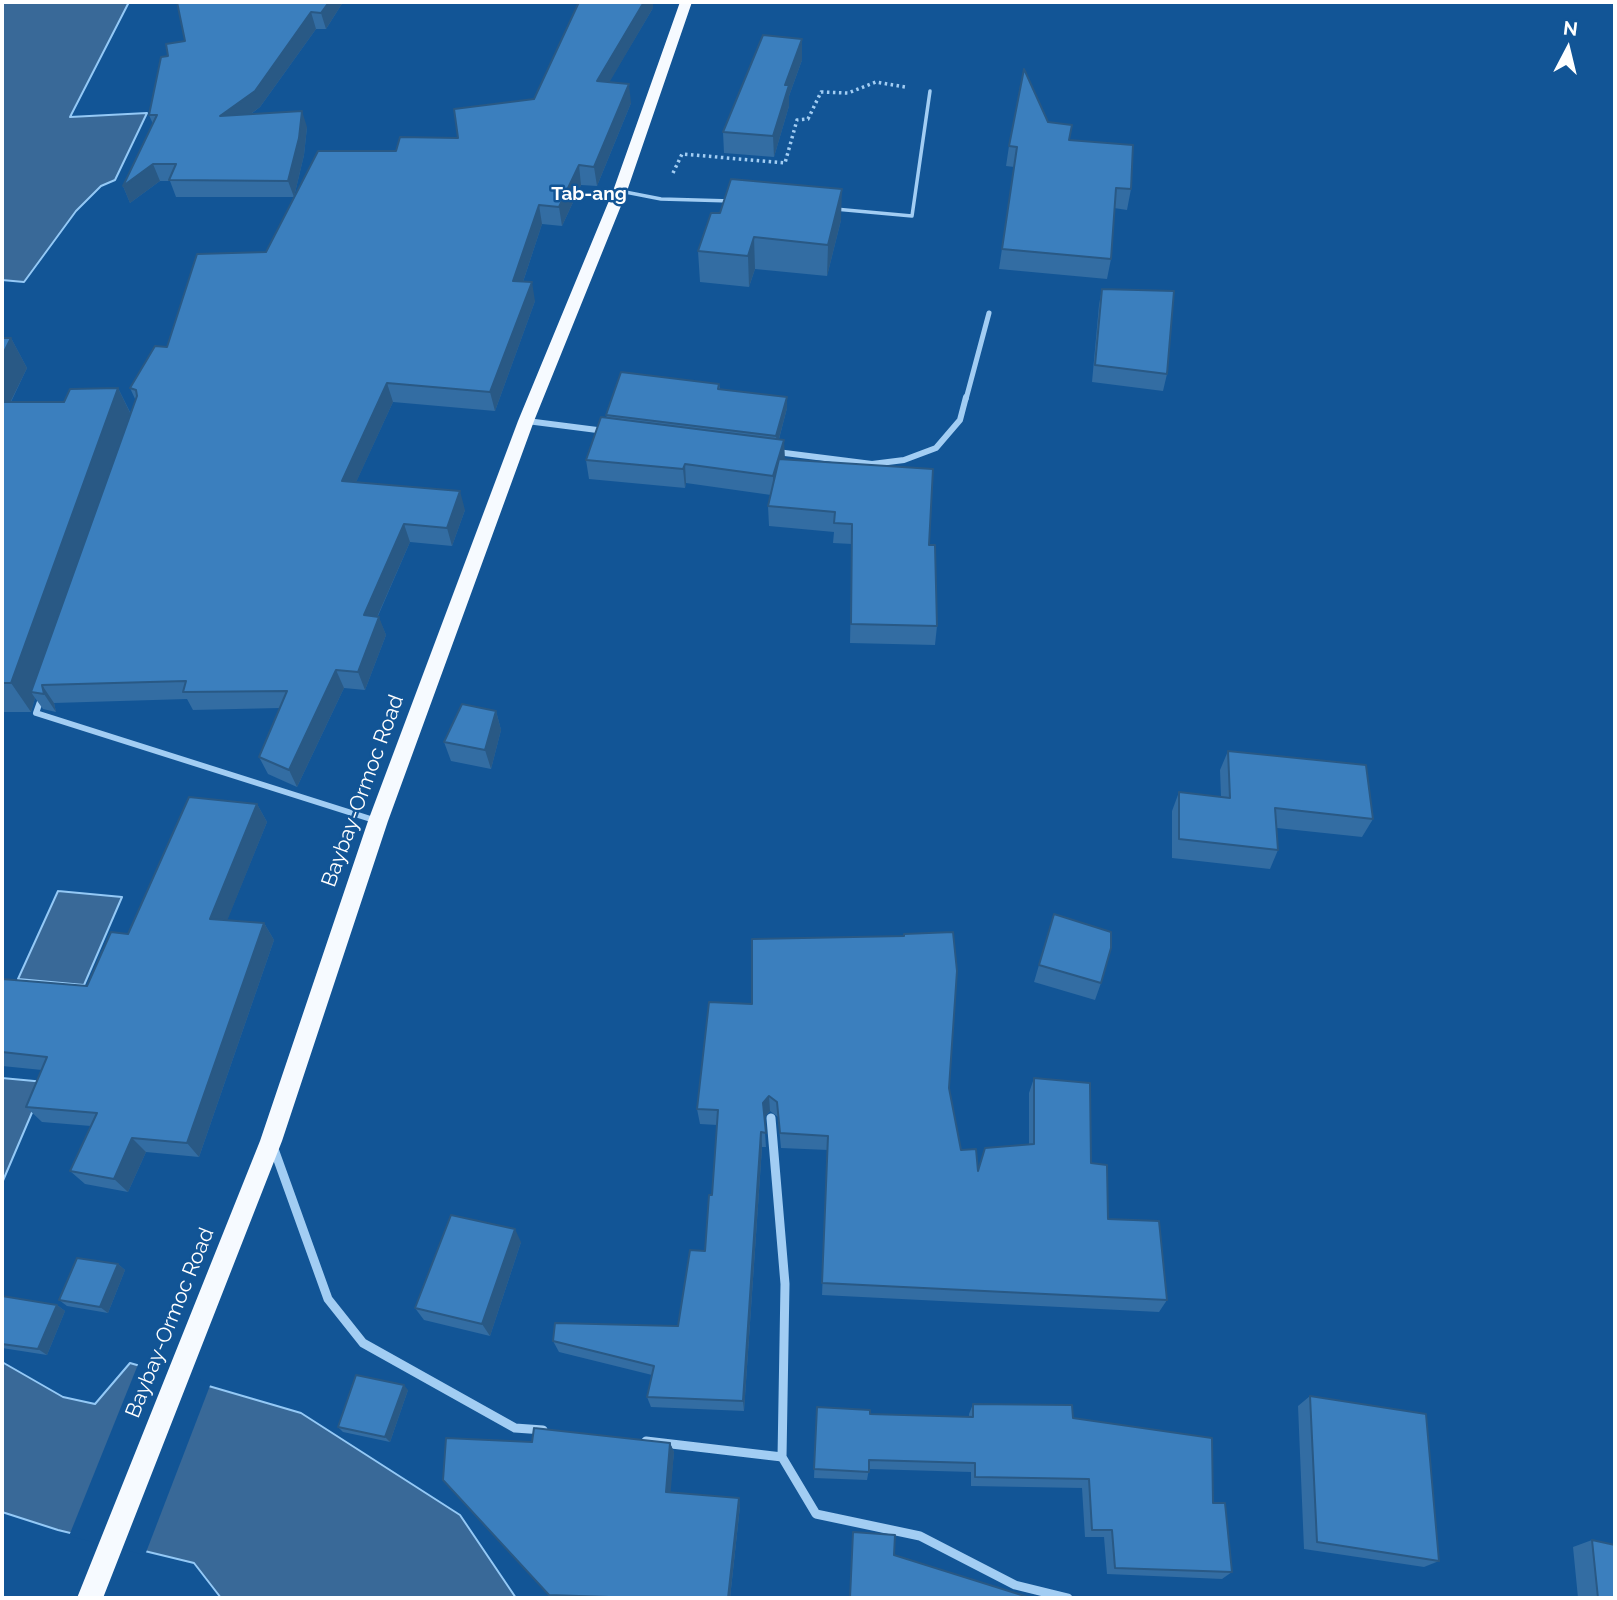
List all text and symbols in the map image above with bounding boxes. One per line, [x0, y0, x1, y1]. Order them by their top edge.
north arrow [1533, 14, 1603, 84]
text: N [1562, 16, 1579, 40]
district label: Tab-ang [551, 183, 627, 205]
street label: Baybay-Ormoc Road [317, 691, 409, 891]
street label: Baybay-Ormoc Road [120, 1224, 220, 1422]

